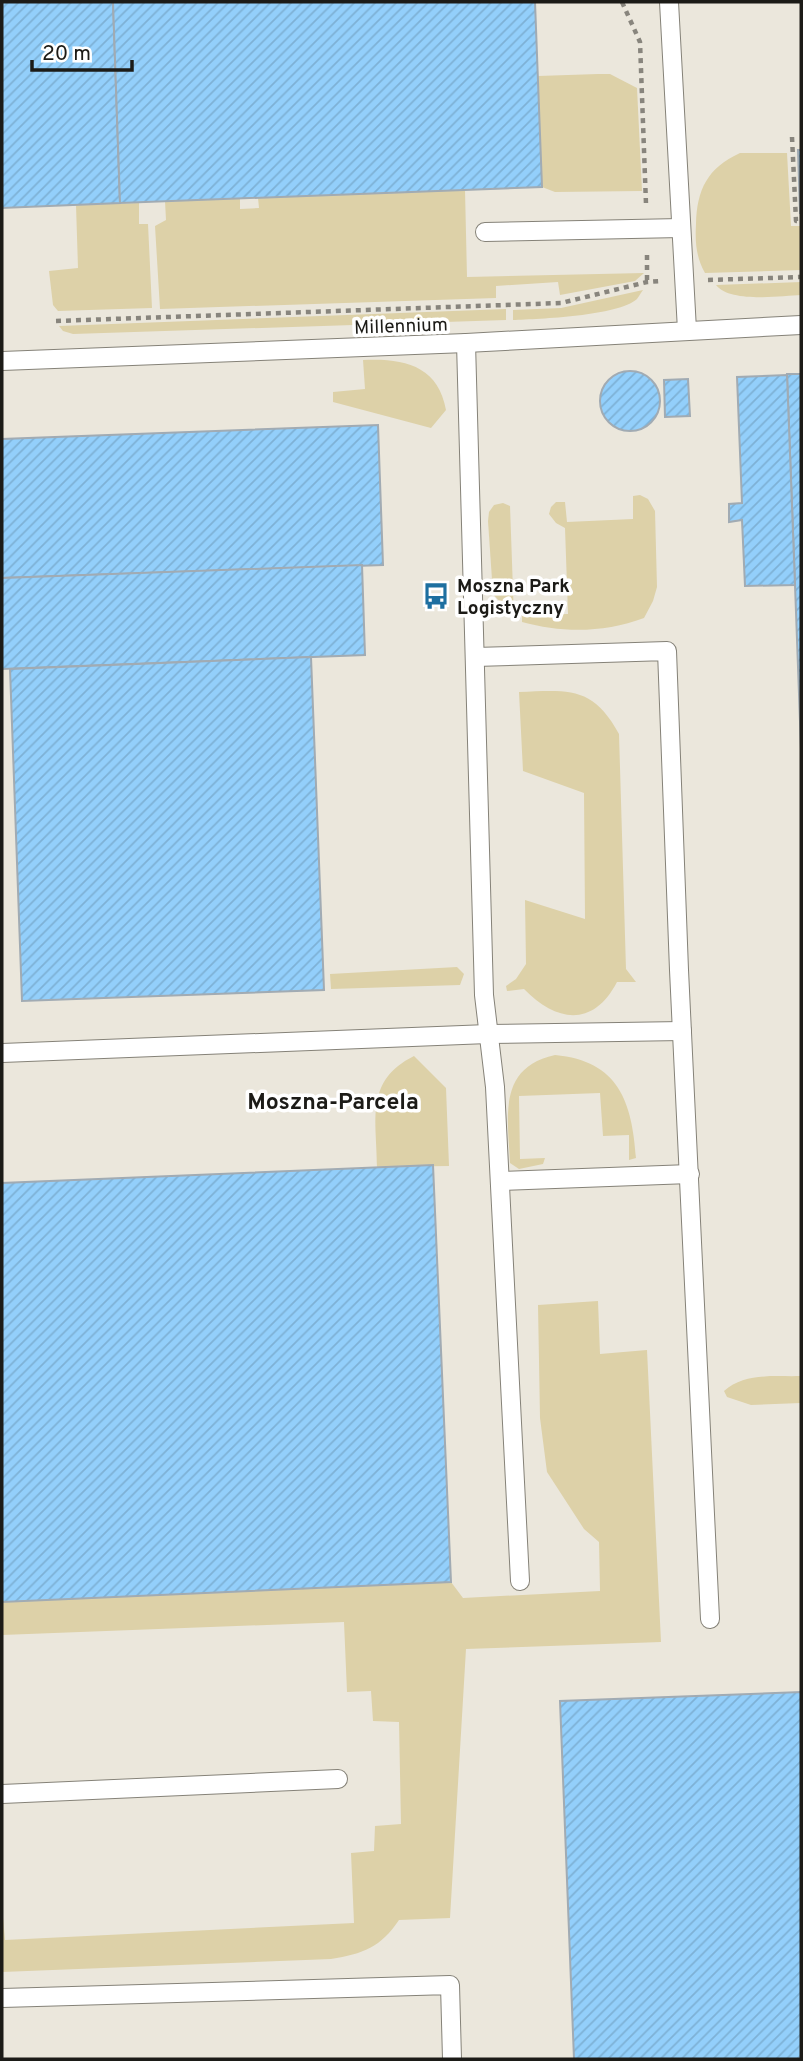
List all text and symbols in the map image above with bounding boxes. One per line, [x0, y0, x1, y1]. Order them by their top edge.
scale bar [32, 28, 131, 72]
text: 20 m [42, 41, 91, 68]
street label: Millennium [354, 313, 448, 341]
place label: Moszna Park Logistyczny [457, 575, 570, 621]
bus stop icon: Moszna Park Logistyczny [421, 581, 451, 611]
district label: Moszna-Parcela [247, 1089, 419, 1118]

